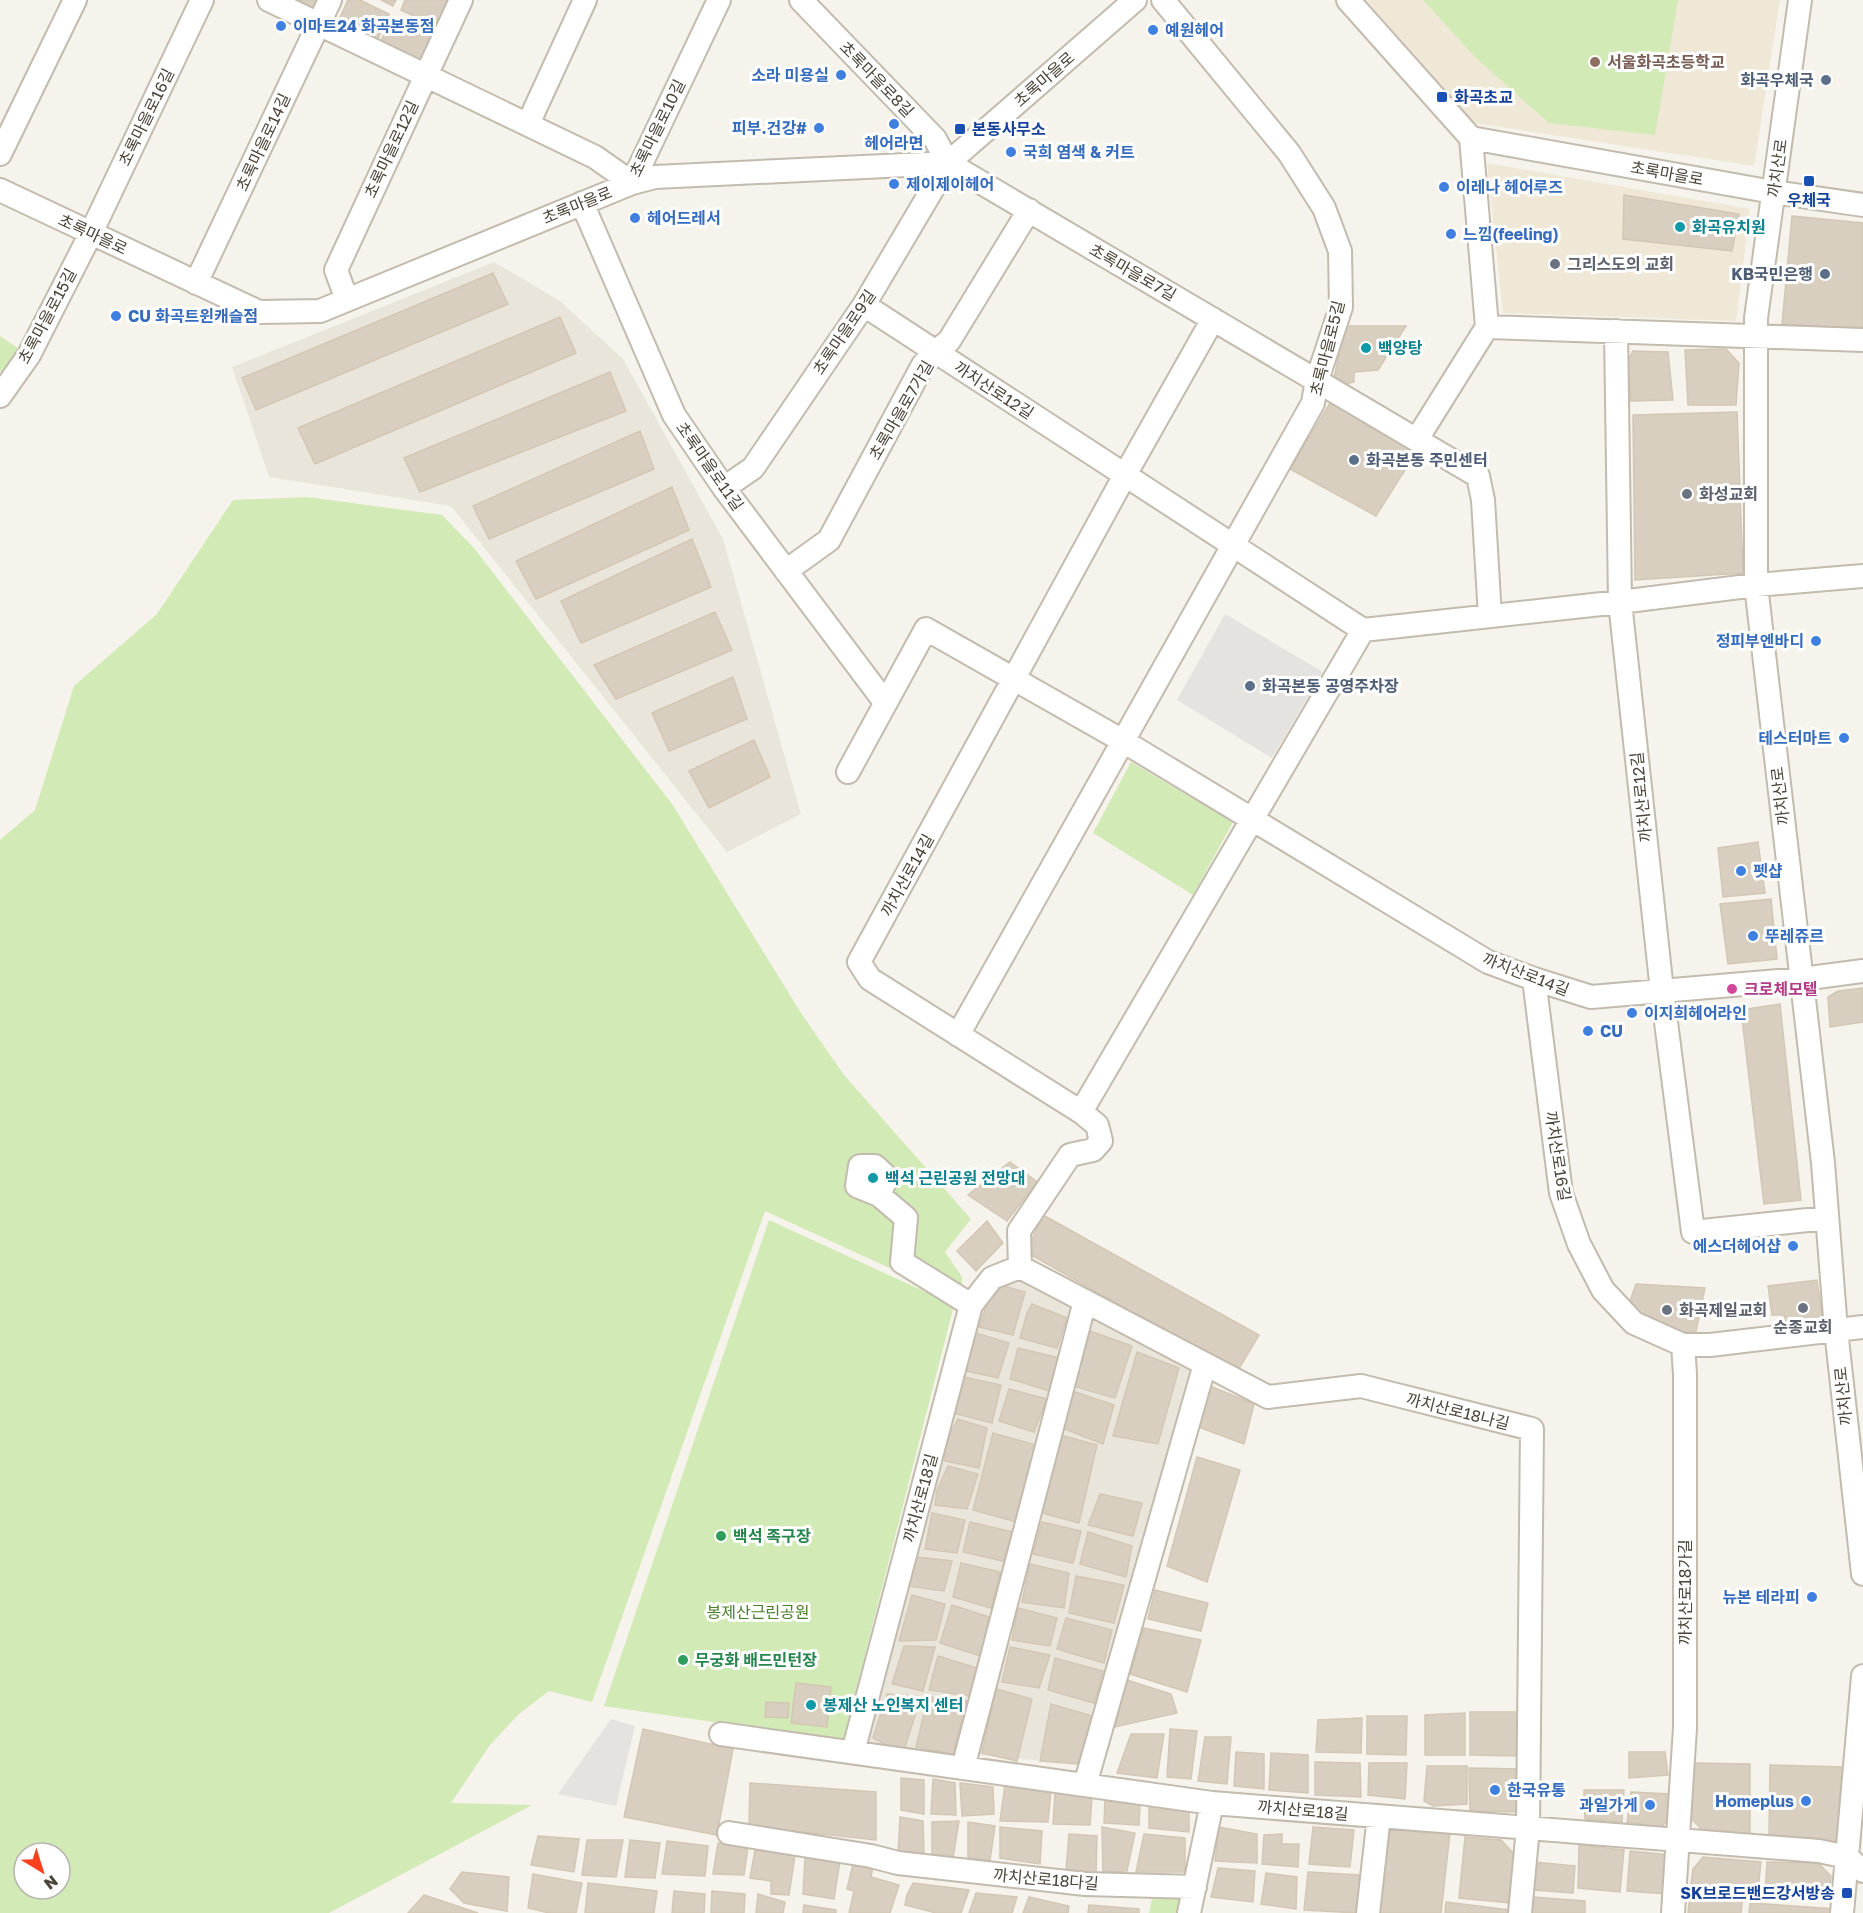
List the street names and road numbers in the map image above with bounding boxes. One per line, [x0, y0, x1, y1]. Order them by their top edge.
street label: 초록마을로8길 [836, 37, 918, 121]
street label: 초록마을로 [1010, 47, 1079, 111]
street label: 초록마을로16길 [114, 65, 178, 169]
street label: 초록마을로10길 [625, 76, 689, 180]
street label: 초록마을로14길 [232, 90, 294, 194]
street label: 초록마을로12길 [360, 97, 422, 201]
street label: 까치산로 [1763, 137, 1791, 199]
street label: 초록마을로 [1629, 157, 1705, 189]
street label: 초록마을로 [539, 182, 615, 228]
street label: 초록마을로 [55, 209, 131, 259]
street label: 초록마을로7길 [1086, 239, 1180, 305]
street label: 초록마을로15길 [13, 265, 81, 367]
street label: 초록마을로9길 [808, 286, 880, 378]
street label: 초록마을로5길 [1305, 298, 1349, 398]
street label: 초록마을로7가길 [864, 357, 938, 463]
street label: 까치산로12길 [951, 357, 1037, 423]
street label: 초록마을로11길 [672, 418, 748, 514]
street label: 까치산로12길 [1626, 751, 1656, 843]
street label: 까치산로 [1766, 765, 1794, 826]
street label: 까치산로14길 [876, 830, 938, 920]
street label: 까치산로14길 [1480, 948, 1572, 1000]
street label: 까치산로16길 [1541, 1109, 1575, 1203]
street label: 까치산로 [1830, 1365, 1856, 1426]
street label: 까치산로18나길 [1404, 1388, 1512, 1434]
street label: 까치산로18길 [899, 1451, 941, 1545]
street label: 까치산로18가길 [1675, 1539, 1695, 1645]
street label: 까치산로18길 [1257, 1796, 1349, 1824]
street label: 까치산로18다길 [992, 1864, 1100, 1894]

